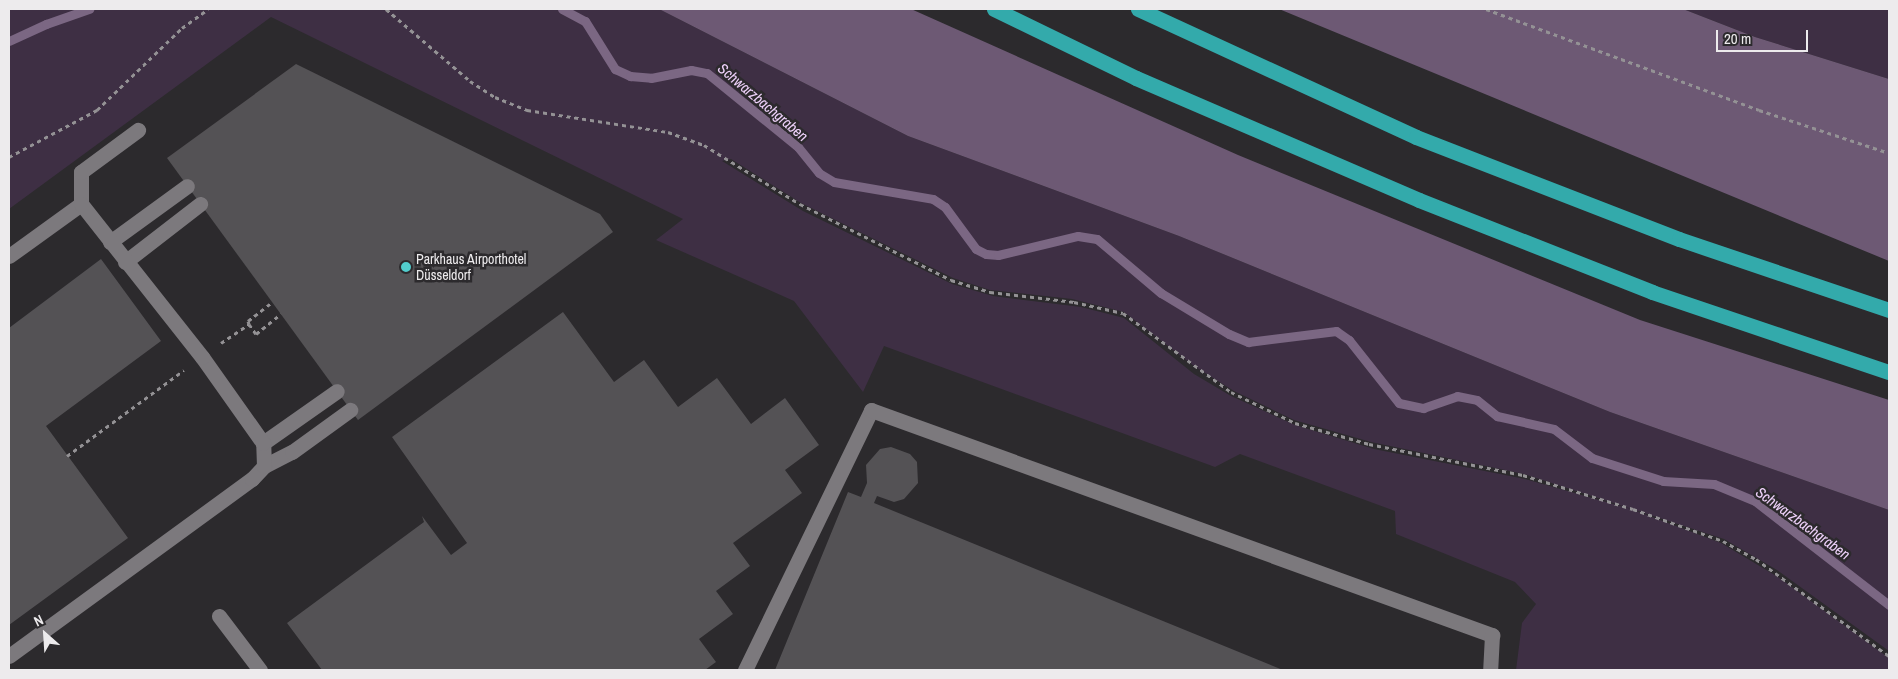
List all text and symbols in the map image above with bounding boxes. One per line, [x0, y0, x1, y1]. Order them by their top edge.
scale bar [1718, 20, 1810, 52]
text: 20 m [1724, 28, 1751, 49]
water label: Schwarzbachgraben [714, 59, 812, 145]
place label: Parkhaus Airporthotel Düsseldorf [416, 251, 527, 284]
marker: Parkhaus Airporthotel Düsseldorf [400, 261, 412, 273]
water label: Schwarzbachgraben [1752, 483, 1854, 563]
north arrow [20, 609, 70, 659]
text: N [31, 611, 46, 630]

